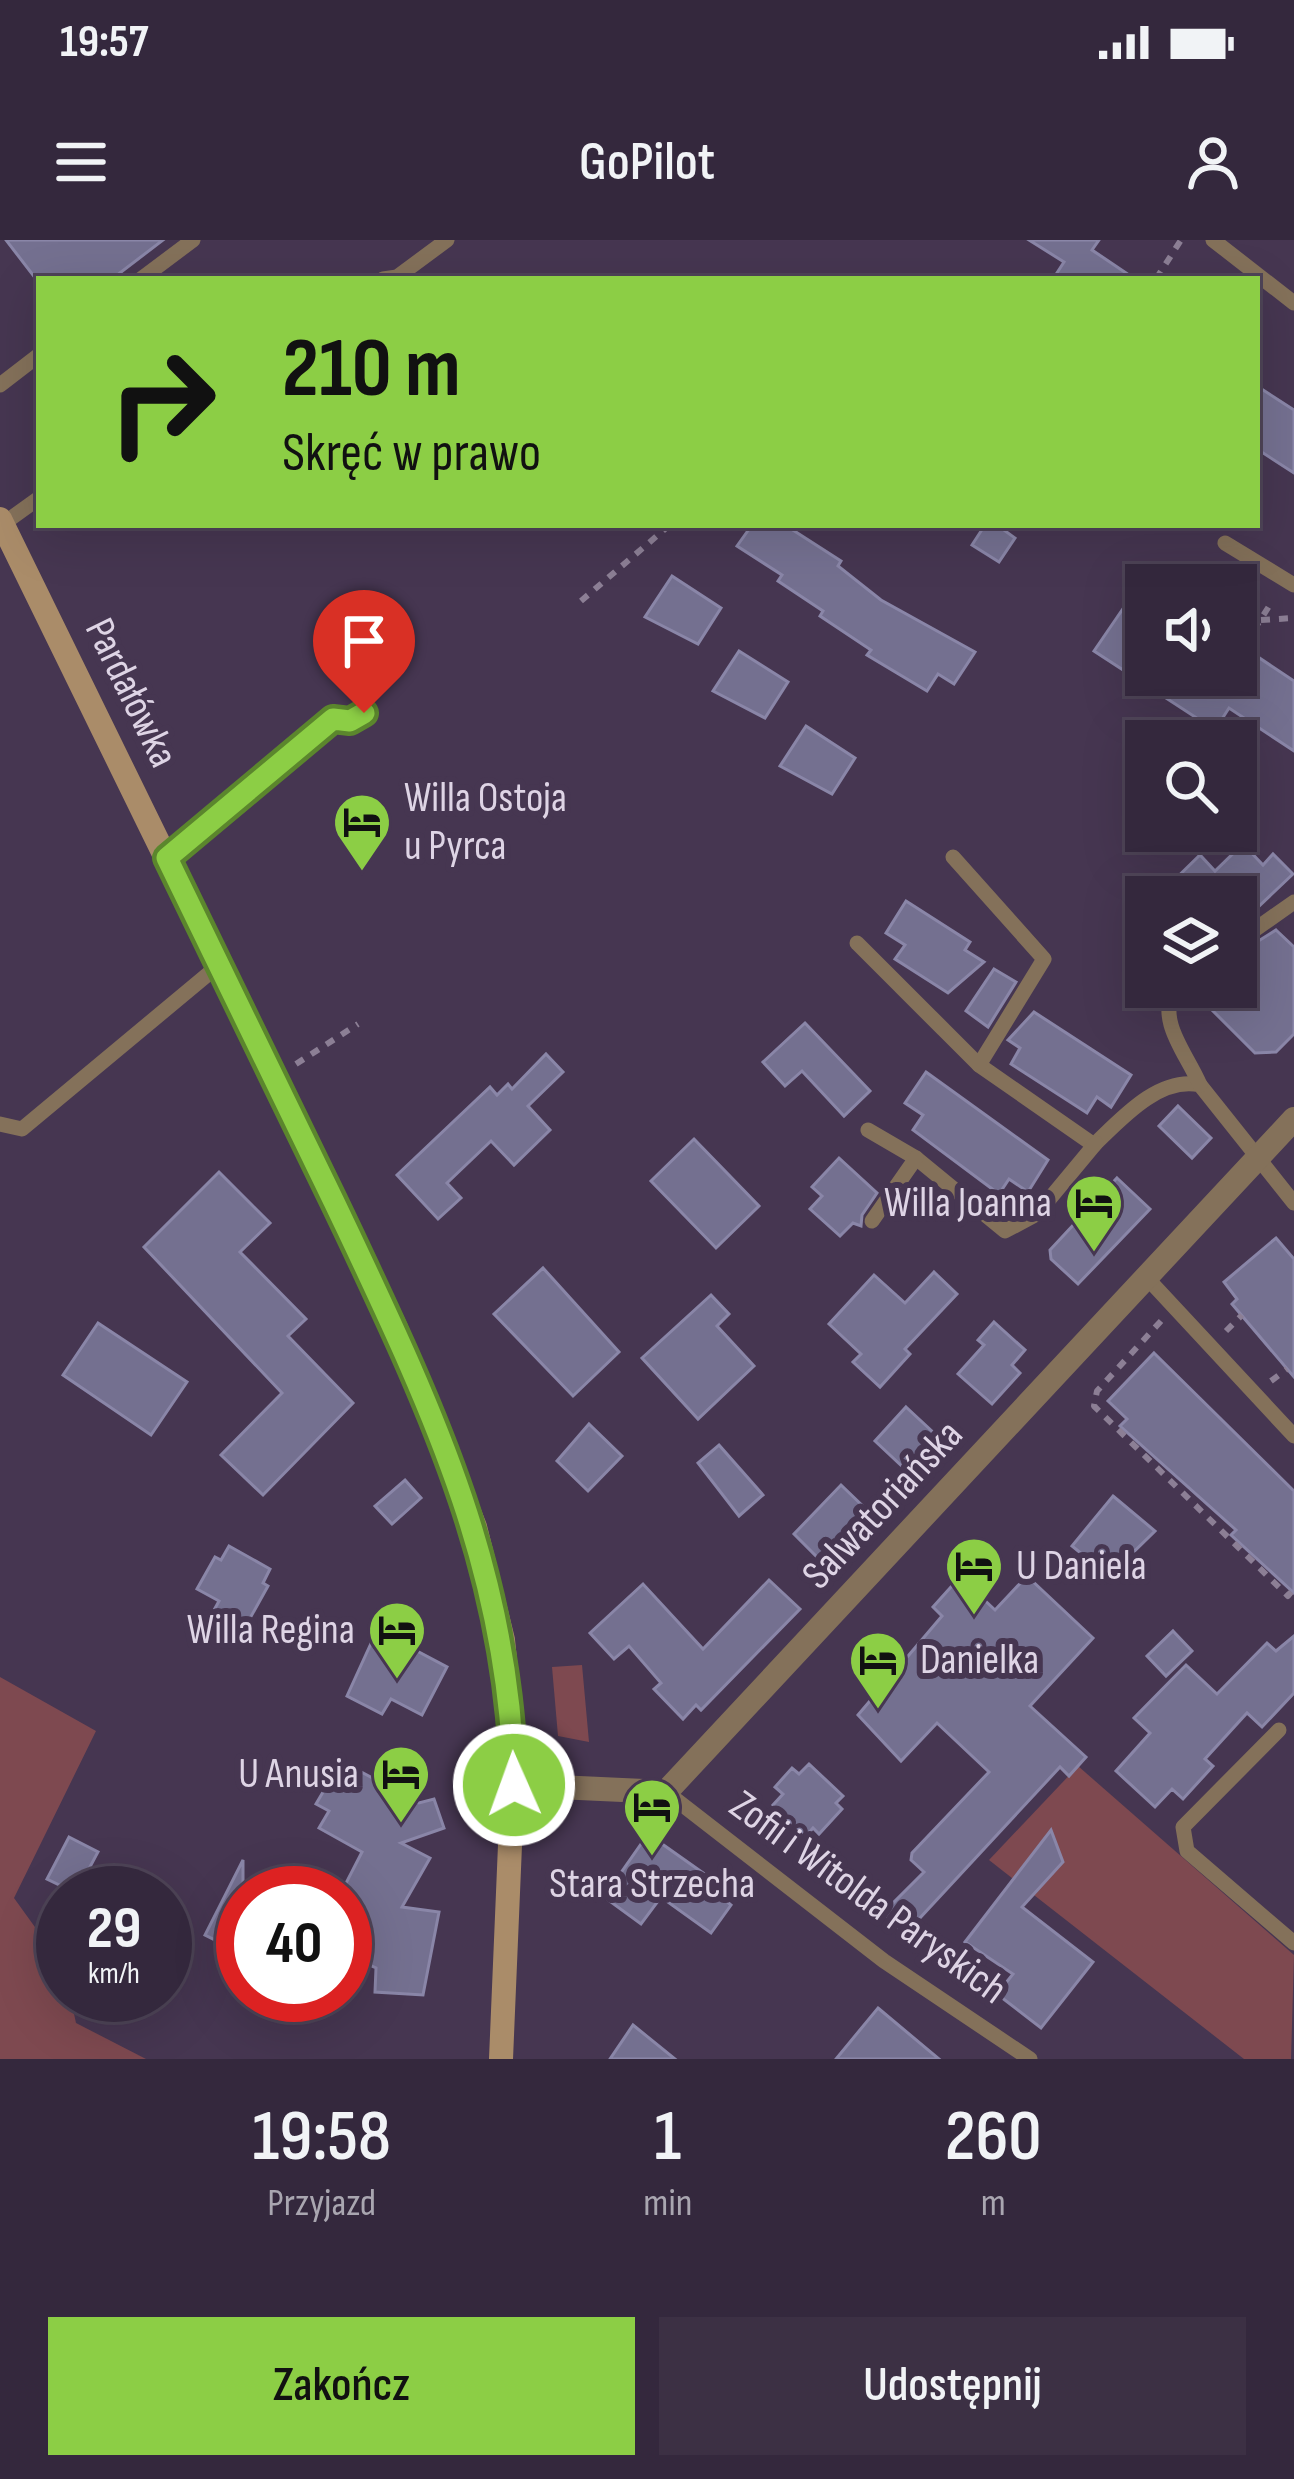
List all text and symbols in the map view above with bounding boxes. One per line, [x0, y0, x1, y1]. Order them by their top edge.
text: 19:57 [60, 15, 148, 70]
icon: menu [48, 129, 114, 195]
icon: person [1180, 129, 1246, 195]
text: GoPilot [579, 130, 715, 195]
text: 210 m [282, 319, 461, 420]
icon: right [84, 324, 240, 480]
text: Skręć w prawo [282, 421, 541, 486]
map controls [1125, 564, 1257, 1008]
button: sound [1125, 564, 1257, 696]
pin [313, 590, 415, 713]
icon: arrive [331, 608, 397, 674]
street label: Pardałówka [73, 610, 189, 776]
button: search [1125, 720, 1257, 852]
place label: Willa Ostoja u Pyrca [404, 773, 567, 872]
hotel icon: Willa Ostoja u Pyrca [331, 791, 393, 873]
button: layers [1125, 876, 1257, 1008]
hotel icon: Willa Joanna [1063, 1172, 1125, 1254]
place label: Willa Joanna [884, 1178, 1052, 1229]
street label: Salwatoriańska [792, 1410, 974, 1600]
hotel icon: U Daniela [943, 1535, 1005, 1617]
place label: U Daniela [1016, 1541, 1147, 1592]
hotel icon: Willa Regina [366, 1599, 428, 1681]
place label: Willa Regina [187, 1605, 355, 1656]
hotel icon: Danielka [847, 1629, 909, 1711]
place label: Danielka [920, 1635, 1039, 1686]
position arrow [451, 1722, 577, 1848]
hotel icon: U Anusia [370, 1743, 432, 1825]
place label: U Anusia [238, 1749, 359, 1800]
hotel icon: Stara Strzecha [621, 1776, 683, 1858]
street label: Zofii i Witolda Paryskich [719, 1780, 1017, 2016]
place label: Stara Strzecha [549, 1859, 755, 1910]
speed limit sign: 40 [216, 1866, 372, 2022]
text: 29 [87, 1893, 141, 1965]
text: km/h [88, 1956, 140, 1992]
text: 19:58 [252, 2094, 391, 2181]
text: 1 [654, 2094, 681, 2181]
text: 260 [945, 2094, 1042, 2181]
text: Przyjazd [267, 2180, 376, 2227]
text: min [643, 2180, 692, 2227]
text: m [981, 2180, 1006, 2227]
button: Zakończ [48, 2317, 635, 2455]
button: Udostępnij [659, 2317, 1246, 2455]

